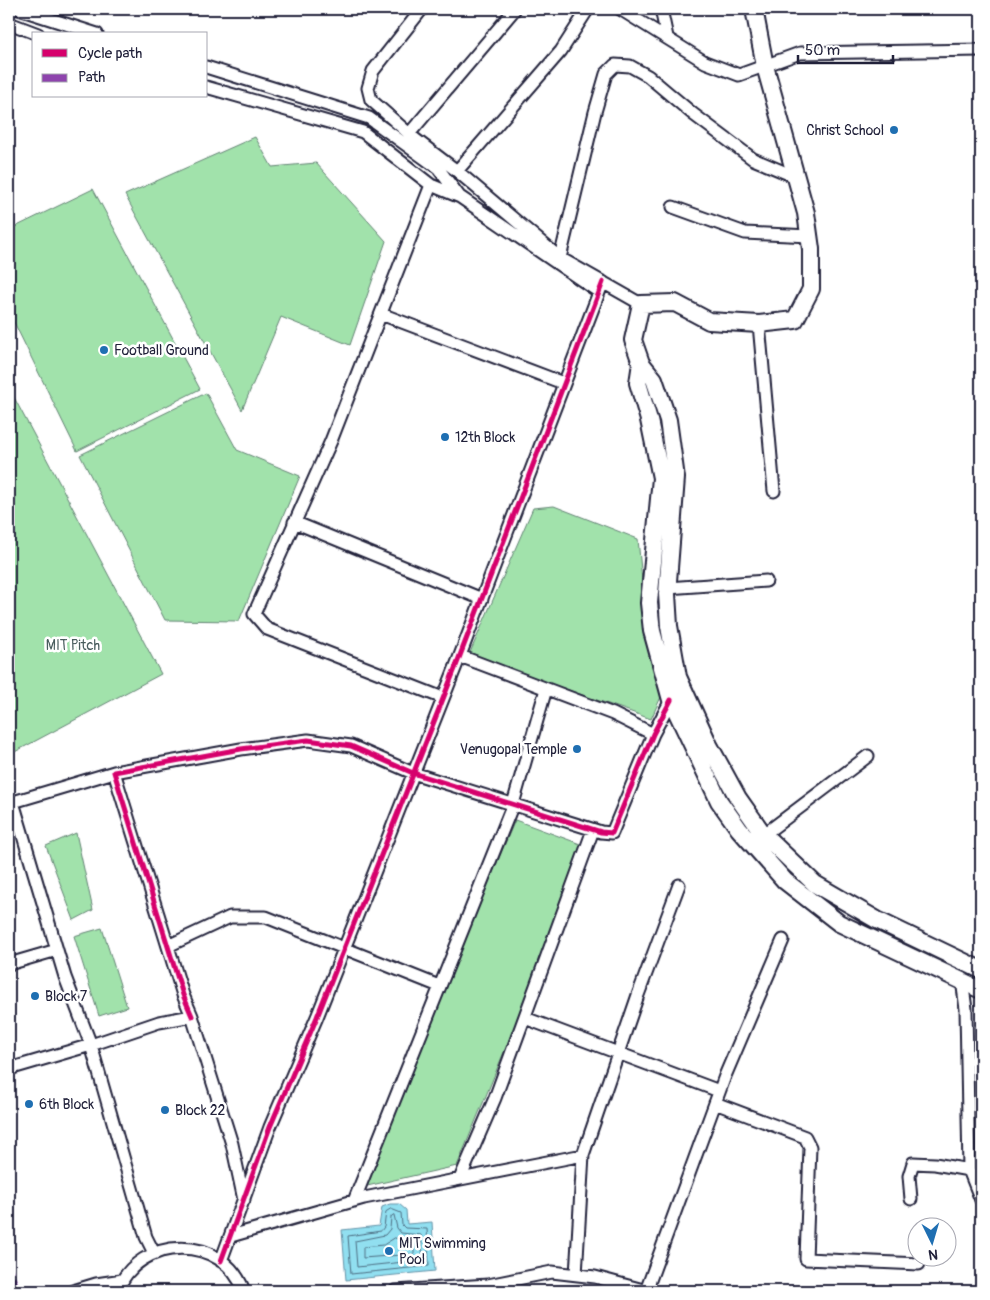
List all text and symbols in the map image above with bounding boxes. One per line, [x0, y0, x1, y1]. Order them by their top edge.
legend [32, 32, 208, 98]
scale bar [798, 32, 892, 64]
text: 50 m [805, 41, 840, 60]
text: Cycle path [78, 44, 142, 63]
text: Path [78, 68, 105, 87]
place label: Christ School [806, 122, 884, 139]
marker: Christ School [888, 124, 900, 136]
place label: Football Ground [114, 342, 209, 359]
marker: Football Ground [98, 344, 110, 356]
place label: 12th Block [455, 429, 515, 446]
marker: 12th Block [439, 431, 451, 443]
park label: MIT Pitch [46, 637, 100, 654]
place label: Venugopal Temple [460, 741, 567, 758]
marker: Venugopal Temple [571, 743, 583, 755]
place label: Block 7 [45, 988, 88, 1005]
marker: Block 7 [29, 990, 41, 1002]
place label: 6th Block [39, 1096, 94, 1113]
marker: 6th Block [23, 1098, 35, 1110]
place label: Block 22 [175, 1102, 226, 1119]
marker: Block 22 [159, 1104, 171, 1116]
north arrow [908, 1218, 958, 1268]
place label: MIT Swimming Pool [399, 1235, 486, 1268]
marker: MIT Swimming Pool [383, 1245, 395, 1257]
text: N [928, 1246, 939, 1263]

